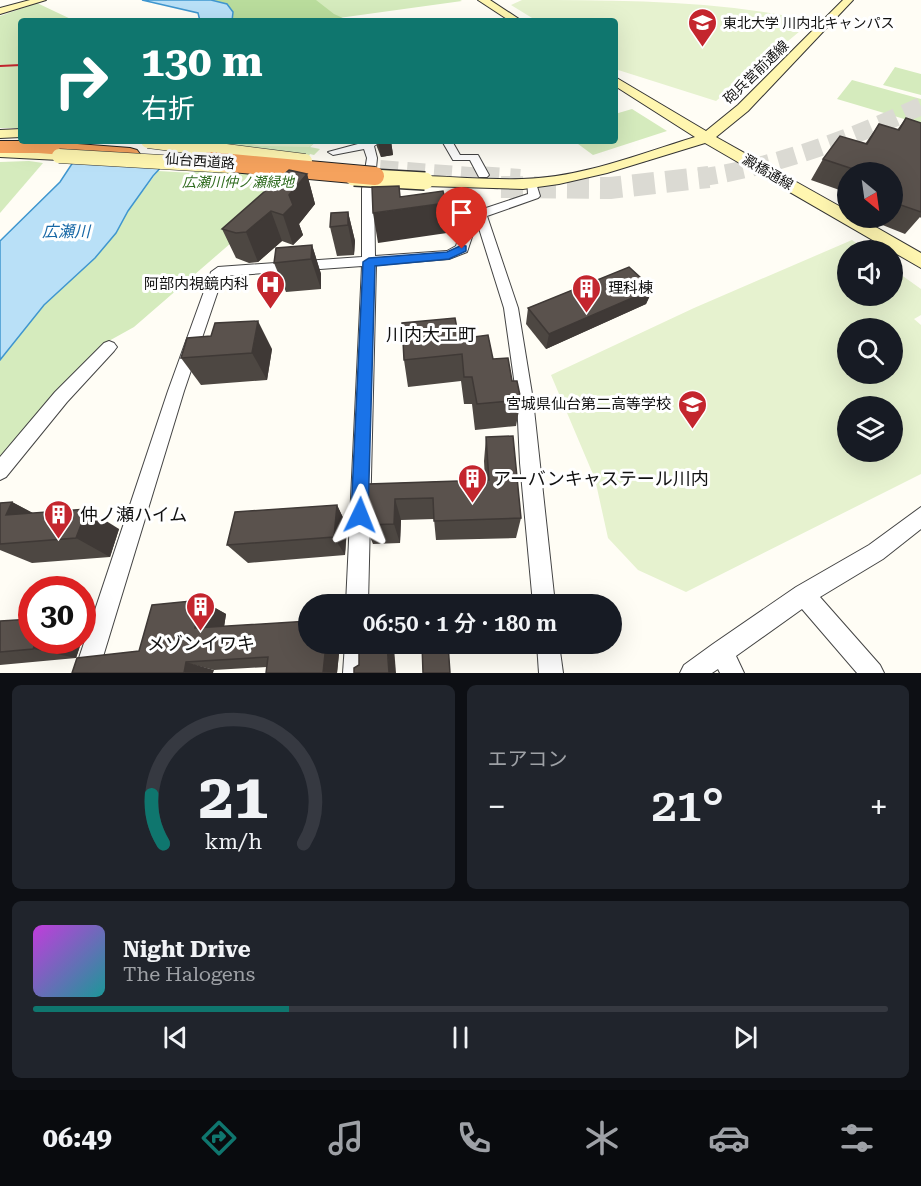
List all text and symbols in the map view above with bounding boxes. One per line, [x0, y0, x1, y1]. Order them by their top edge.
school or university icon: 東北大学 川内北キャンパス [686, 7, 718, 49]
place label: 東北大学 川内北キャンパス [723, 15, 895, 31]
text: 130 m [141, 37, 263, 86]
street label: 砲兵営前通線 [720, 37, 792, 107]
icon: right [42, 42, 120, 120]
text: 右折 [141, 93, 195, 125]
street label: 仙台西道路 [165, 151, 235, 171]
street label: 澱橋通線 [740, 151, 796, 193]
north arrow [837, 162, 903, 228]
map controls [837, 162, 903, 462]
park label: 広瀬川仲ノ瀬緑地 [182, 174, 296, 190]
pin [436, 187, 487, 249]
icon: arrive [445, 196, 478, 229]
water label: 広瀬川 [42, 222, 92, 241]
button: sound [837, 240, 903, 306]
hospital icon: 阿部内視鏡内科 [254, 268, 286, 310]
building icon: 理科棟 [571, 272, 603, 314]
place label: 阿部内視鏡内科 [144, 275, 249, 293]
place label: 理科棟 [608, 279, 653, 297]
button: search [837, 318, 903, 384]
district label: 川内大工町 [386, 324, 476, 345]
school or university icon: 宮城県仙台第二高等学校 [676, 388, 708, 430]
place label: 宮城県仙台第二高等学校 [506, 395, 671, 413]
button: layers [837, 396, 903, 462]
building icon: アーバンキャステール川内 [456, 462, 488, 504]
place label: アーバンキャステール川内 [493, 468, 709, 489]
position arrow [328, 483, 392, 547]
building icon: 仲ノ瀬ハイム [43, 498, 75, 540]
place label: 仲ノ瀬ハイム [80, 504, 187, 525]
speed limit sign: 30 [18, 576, 96, 654]
building icon: メゾンイワキ [185, 590, 217, 632]
text: 06:50 · 1 分 · 180 m [363, 611, 557, 636]
place label: メゾンイワキ [147, 633, 255, 654]
text: エアコン [488, 747, 568, 771]
text: 21 [198, 760, 268, 833]
text: 21° [651, 779, 724, 832]
text: − [488, 787, 506, 826]
text: + [870, 787, 888, 826]
text: km/h [205, 829, 262, 854]
text: Night Drive [123, 937, 251, 962]
text: The Halogens [123, 962, 255, 986]
icon: previous [159, 1021, 192, 1054]
icon: pause [444, 1021, 477, 1054]
icon: next [729, 1021, 762, 1054]
icon: directions [198, 1117, 240, 1159]
icon: music [325, 1117, 367, 1159]
icon: phone [453, 1117, 495, 1159]
icon: climate [581, 1117, 623, 1159]
icon: car [708, 1117, 750, 1159]
icon: filters [836, 1117, 878, 1159]
text: 06:49 [43, 1122, 112, 1154]

